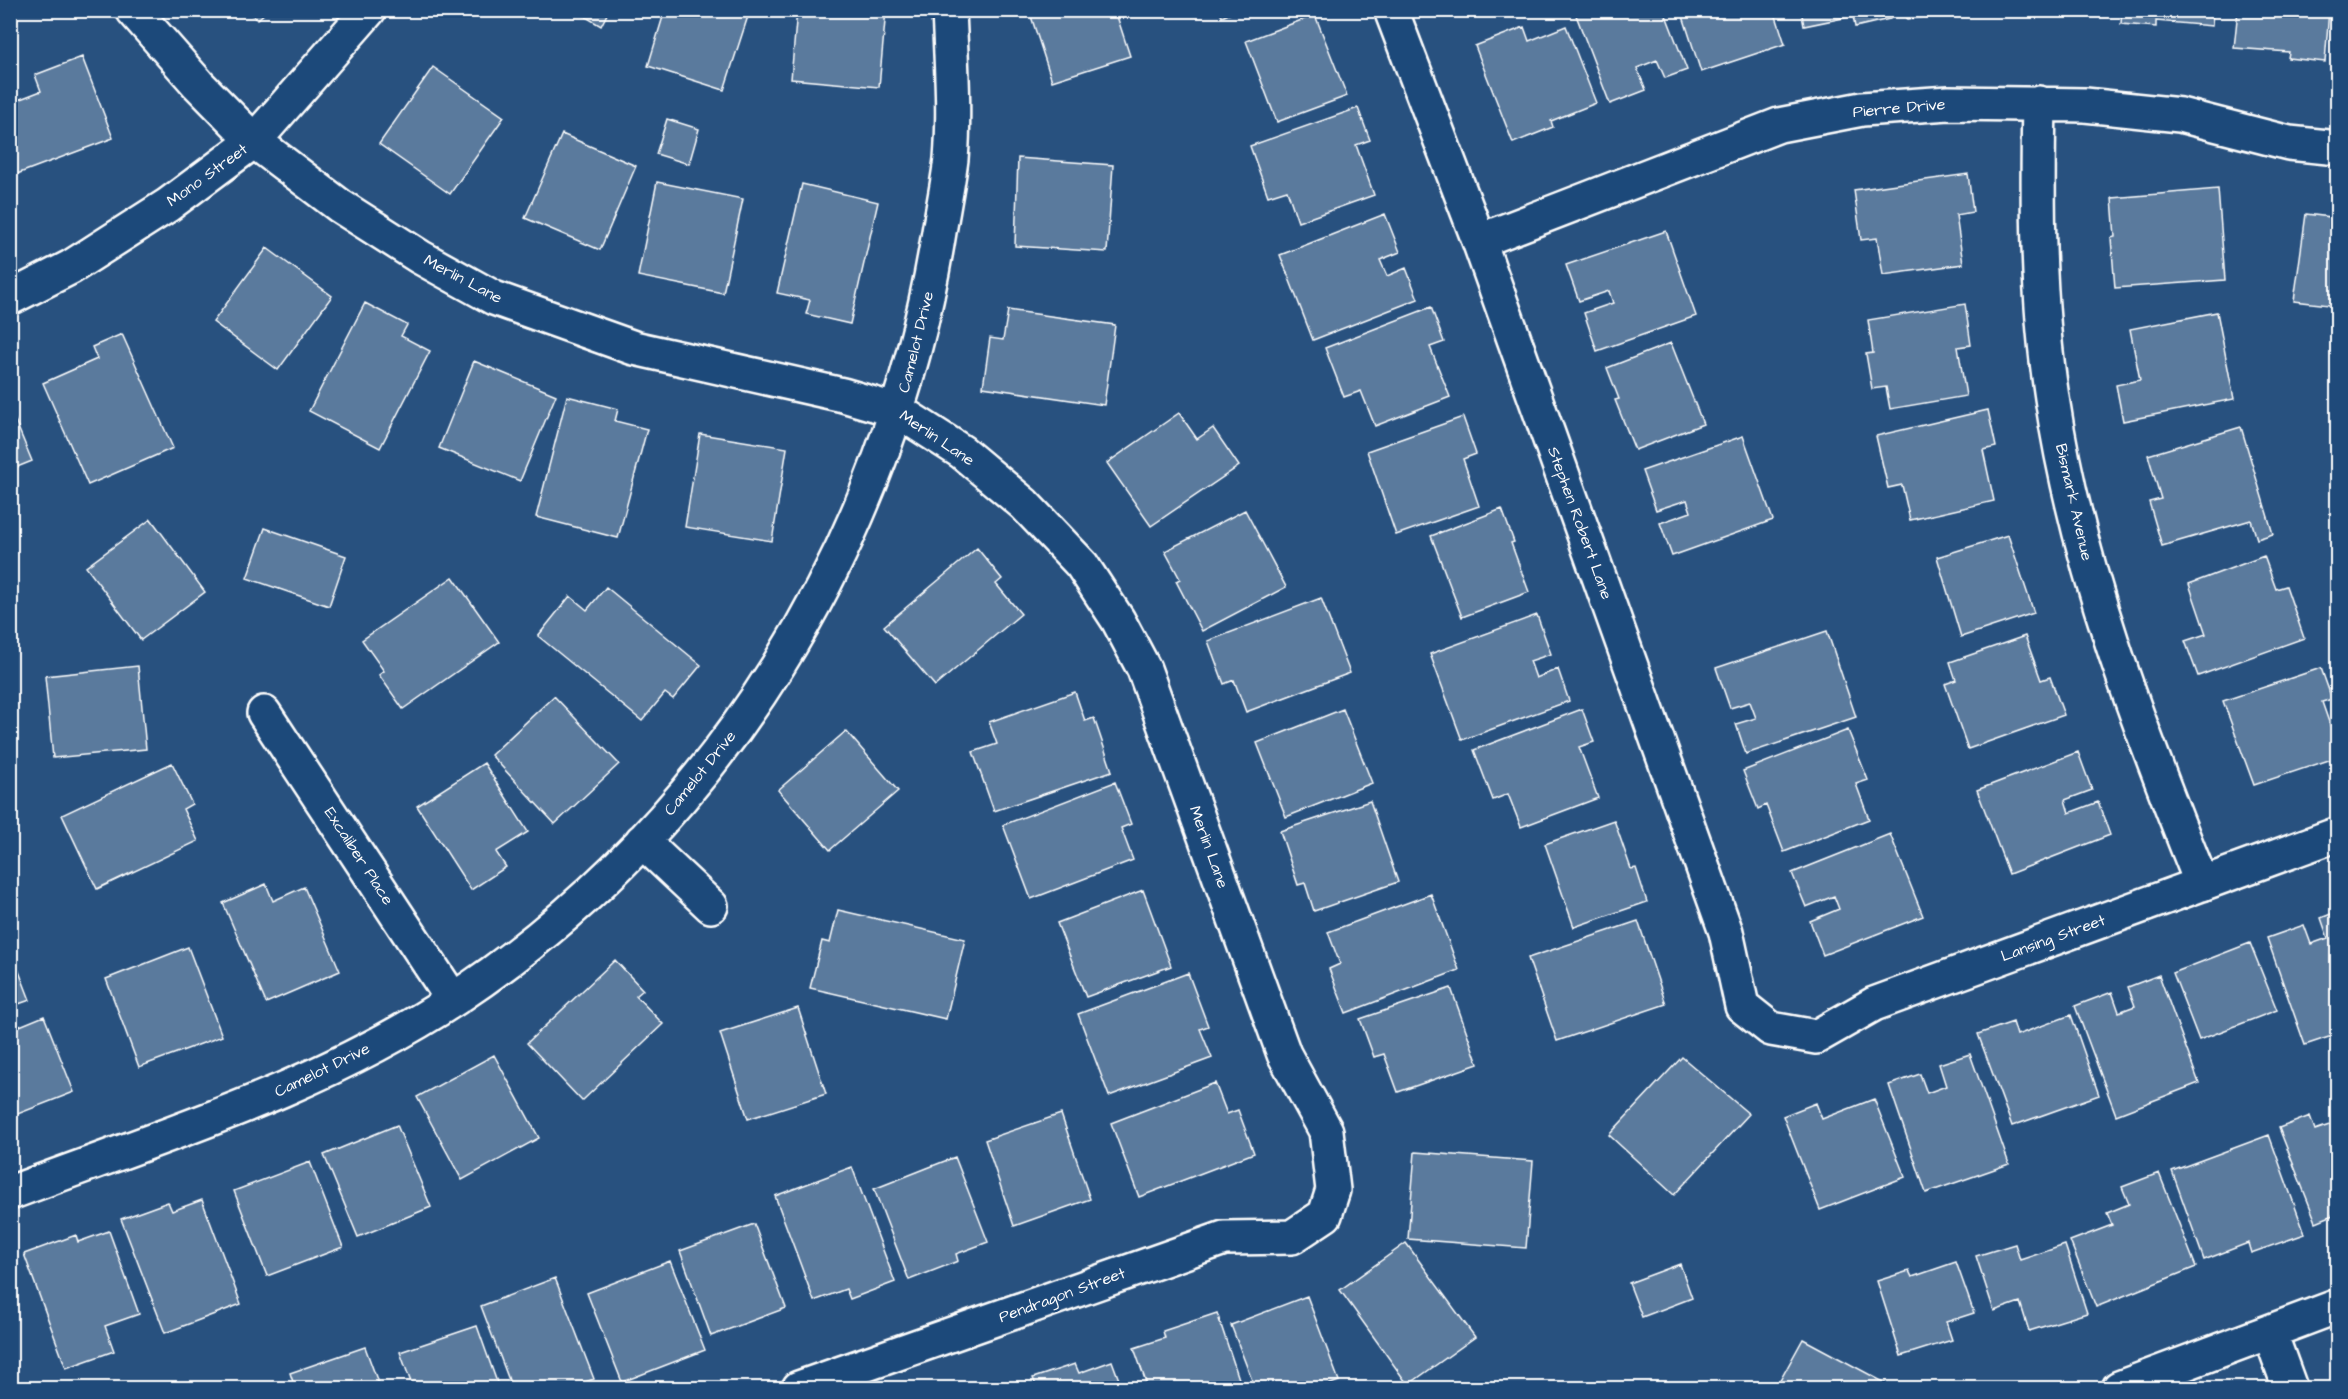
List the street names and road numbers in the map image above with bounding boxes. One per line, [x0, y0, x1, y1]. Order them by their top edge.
street label: Pierre Drive [1852, 93, 1946, 123]
street label: Mono Street [162, 138, 252, 212]
street label: Merlin Lane [420, 249, 506, 309]
street label: Camelot Drive [893, 289, 939, 395]
street label: Merlin Lane [895, 405, 979, 471]
street label: Bismark Avenue [2050, 441, 2098, 563]
street label: Stephen Robert Lane [1542, 444, 1618, 603]
street label: Camelot Drive [659, 726, 741, 820]
street label: Excaliber Place [319, 803, 399, 910]
street label: Merlin Lane [1184, 803, 1234, 891]
street label: Lansing Street [1998, 909, 2109, 968]
street label: Camelot Drive [271, 1037, 374, 1103]
street label: Pendragon Street [996, 1262, 1129, 1329]

